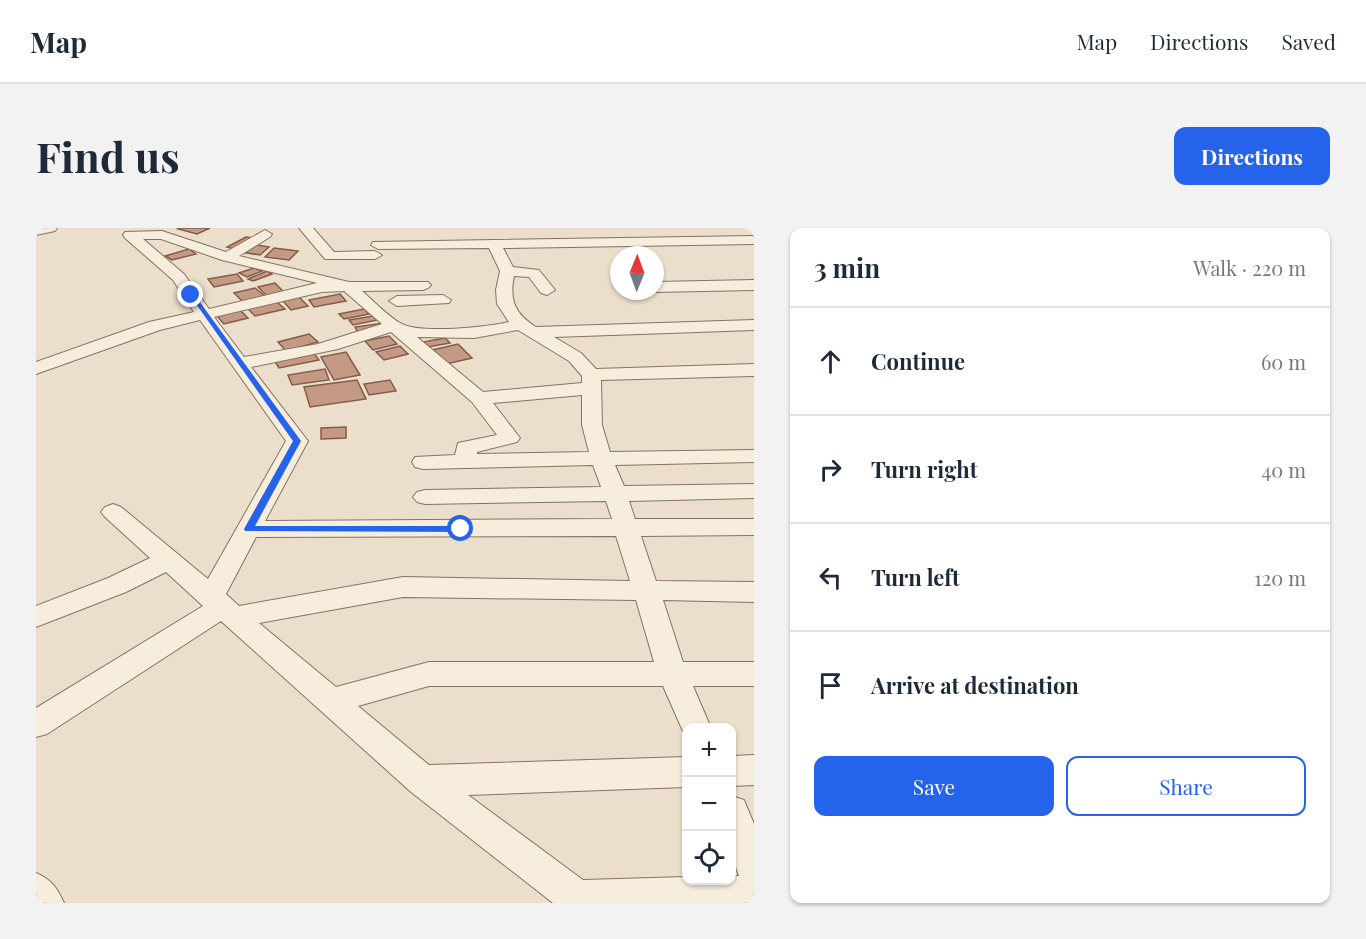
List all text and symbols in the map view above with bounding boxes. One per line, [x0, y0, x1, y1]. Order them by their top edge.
text: Map [30, 23, 87, 60]
text: Map [1076, 27, 1117, 55]
text: Directions [1150, 27, 1248, 55]
text: Saved [1281, 27, 1336, 55]
button: Directions [1174, 127, 1330, 185]
text: Find us [36, 128, 180, 184]
north arrow [610, 246, 664, 300]
text: 3 min [814, 250, 880, 285]
text: Walk · 220 m [1193, 254, 1306, 281]
route end [177, 281, 203, 307]
icon: ahead [814, 345, 847, 378]
text: Continue [871, 346, 965, 376]
text: 60 m [1261, 348, 1306, 375]
icon: right [814, 453, 847, 486]
text: Turn right [871, 454, 977, 484]
text: 40 m [1261, 456, 1306, 483]
route start [447, 515, 473, 541]
icon: left [814, 561, 847, 594]
text: Turn left [871, 562, 960, 592]
text: 120 m [1254, 564, 1306, 591]
icon: arrive [814, 669, 847, 702]
text: Arrive at destination [871, 670, 1079, 700]
map controls [682, 723, 736, 885]
button: + [682, 723, 736, 777]
button: Save [814, 756, 1054, 816]
button: Share [1066, 756, 1306, 816]
button: − [682, 777, 736, 831]
button: locate [682, 831, 736, 885]

